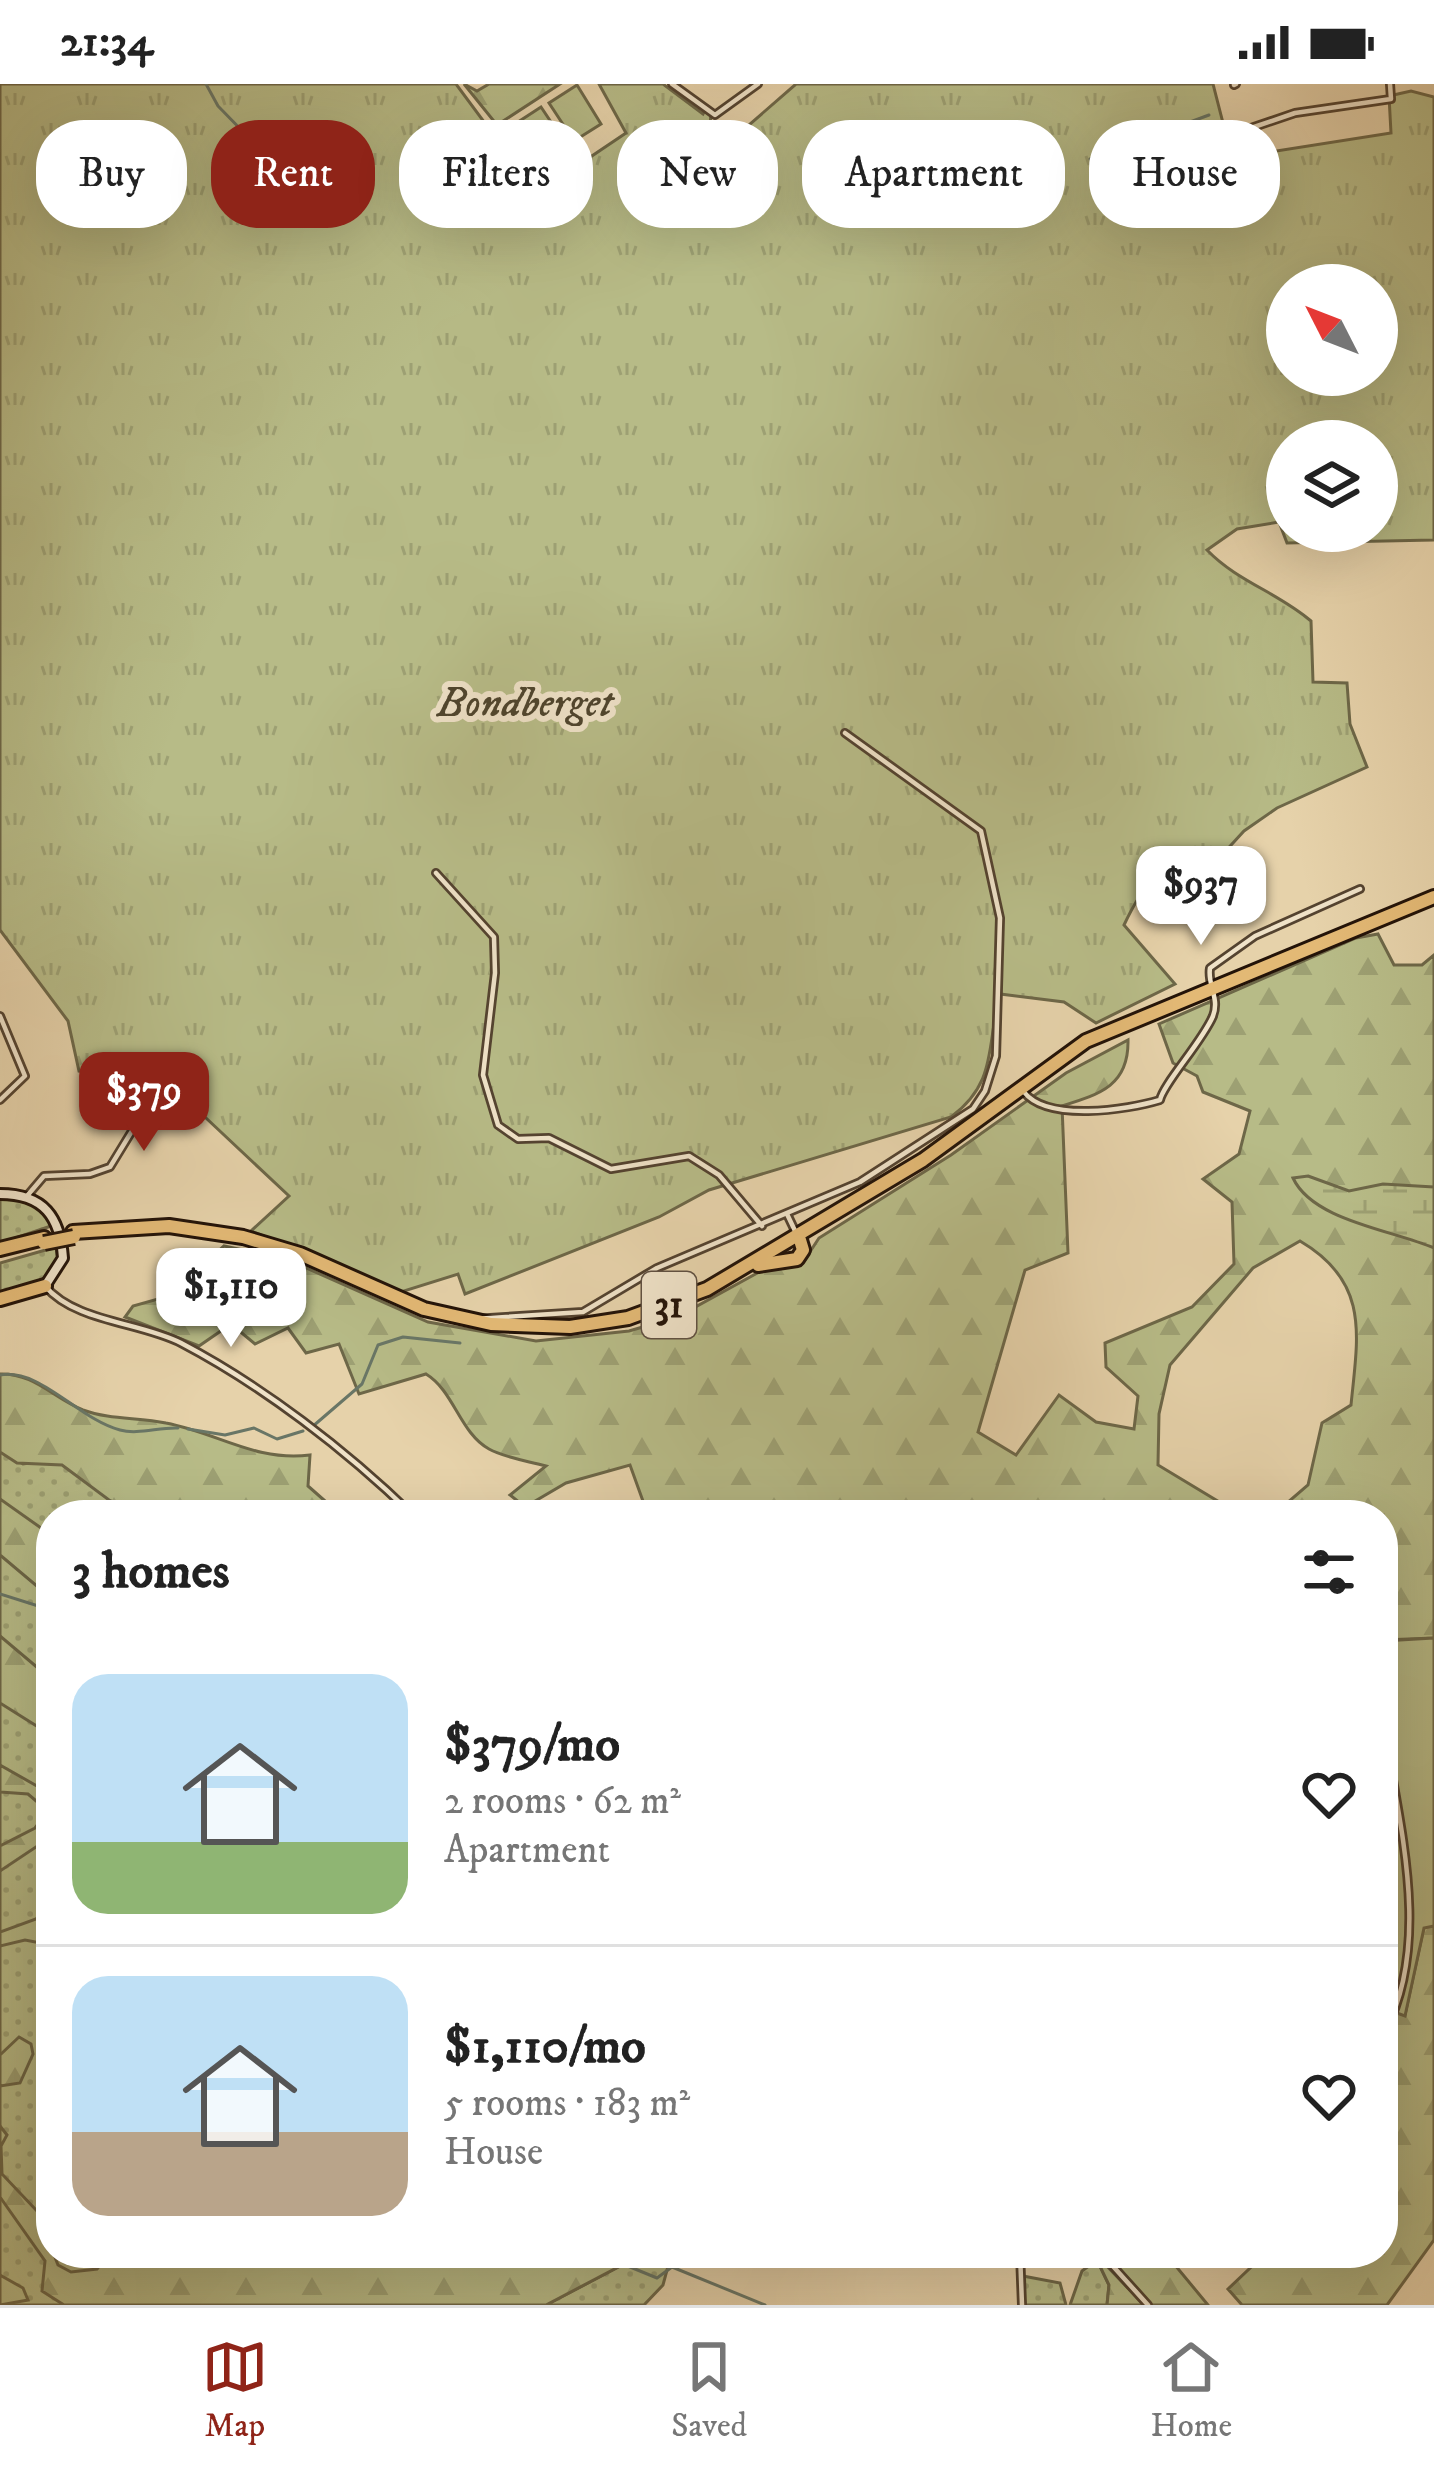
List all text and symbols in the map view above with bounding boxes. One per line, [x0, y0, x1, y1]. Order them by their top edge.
text: 21:34 [60, 14, 153, 70]
chip: Buy [36, 120, 187, 228]
chip: Rent [211, 120, 375, 228]
chip: Filters [399, 120, 593, 228]
chip: New [617, 120, 778, 228]
chip: Apartment [802, 120, 1065, 228]
chip: House [1089, 120, 1280, 228]
north arrow [1266, 264, 1398, 396]
map controls [1266, 264, 1398, 552]
button: layers [1266, 420, 1398, 552]
park label: Bondberget [435, 678, 616, 730]
pin: $937 [1130, 846, 1272, 948]
text: $937 [1163, 860, 1239, 909]
pin: $379 [73, 1052, 215, 1154]
text: $379 [106, 1066, 182, 1115]
pin: $1,110 [133, 1248, 329, 1350]
text: $1,110 [183, 1262, 279, 1311]
road number: 31 [642, 1272, 696, 1338]
icon: filters [1296, 1539, 1362, 1605]
text: 3 homes [72, 1540, 230, 1604]
text: $379/mo [444, 1713, 620, 1777]
icon: home [168, 1722, 312, 1866]
icon: heart [1296, 1761, 1362, 1827]
text: 2 rooms · 62 m² [444, 1777, 681, 1826]
text: Apartment [444, 1826, 610, 1875]
text: $1,110/mo [444, 2015, 646, 2079]
icon: home [168, 2024, 312, 2168]
icon: heart [1296, 2063, 1362, 2129]
text: 5 rooms · 183 m² [444, 2079, 690, 2128]
text: House [444, 2128, 543, 2177]
tab: Map [202, 2334, 268, 2447]
tab: Saved [671, 2334, 747, 2447]
tab: Home [1151, 2334, 1232, 2447]

